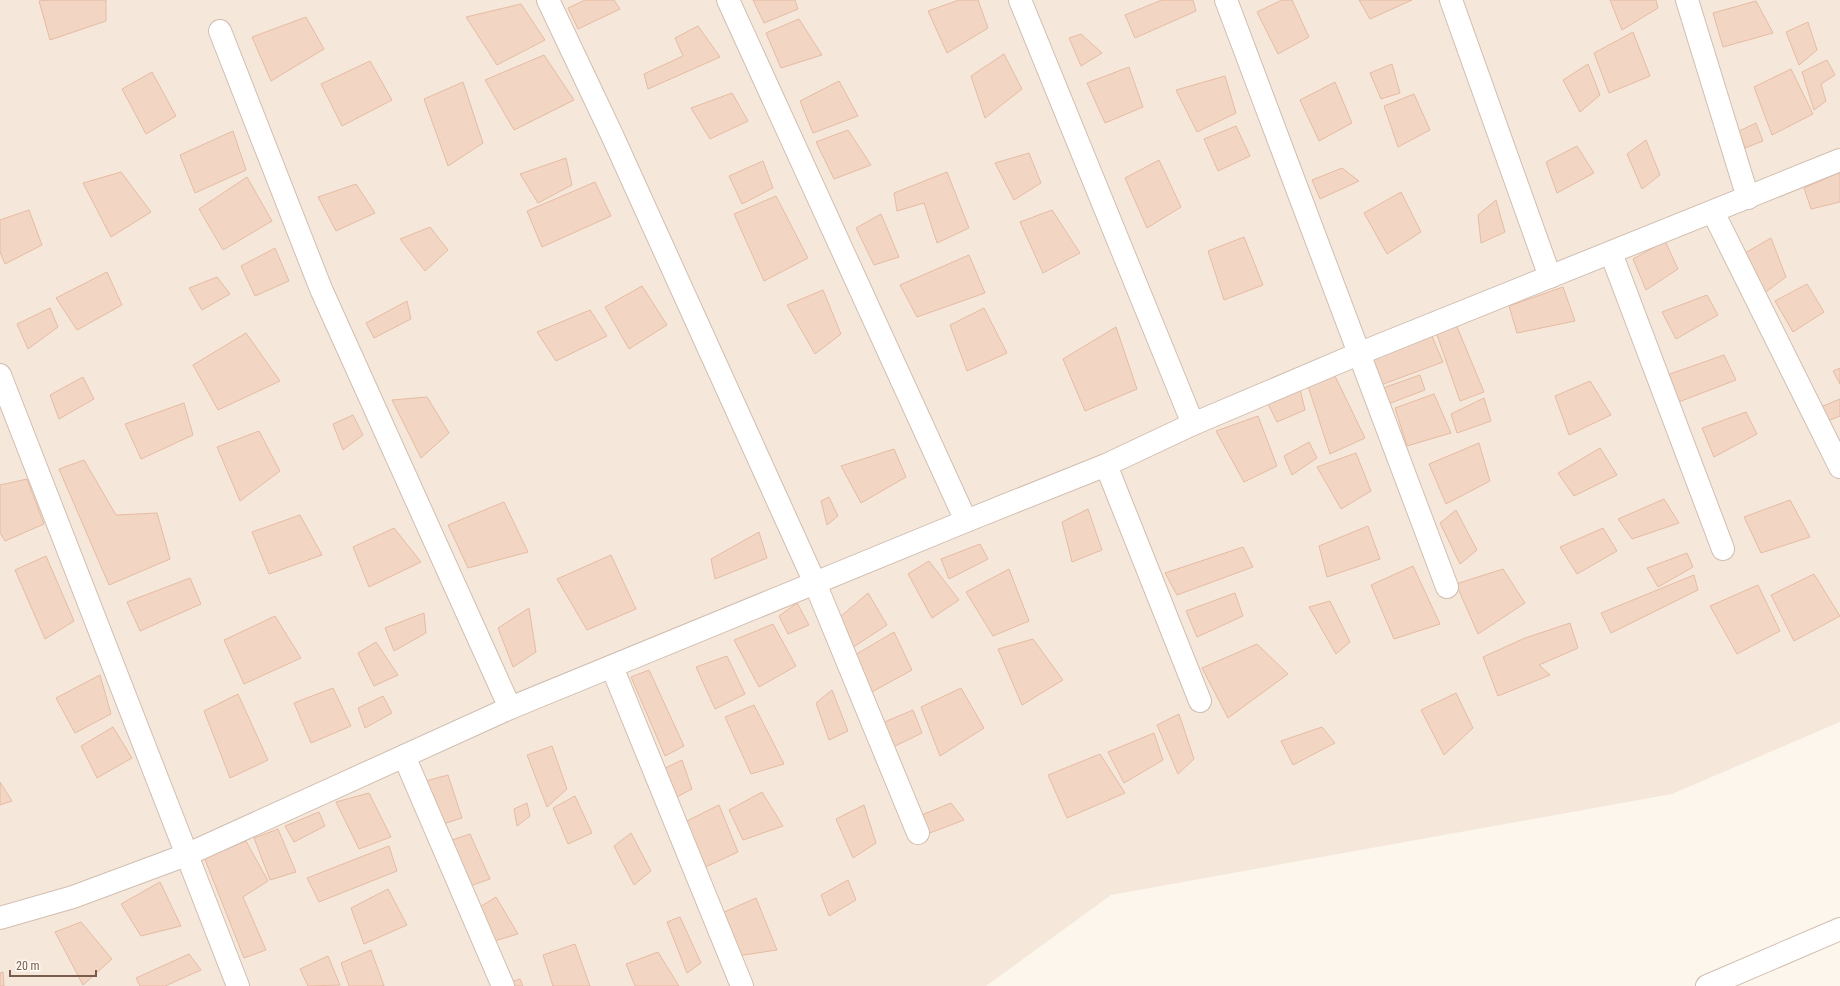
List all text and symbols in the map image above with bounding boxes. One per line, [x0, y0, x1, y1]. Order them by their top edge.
scale bar [10, 952, 96, 978]
text: 20 m [16, 959, 40, 973]

